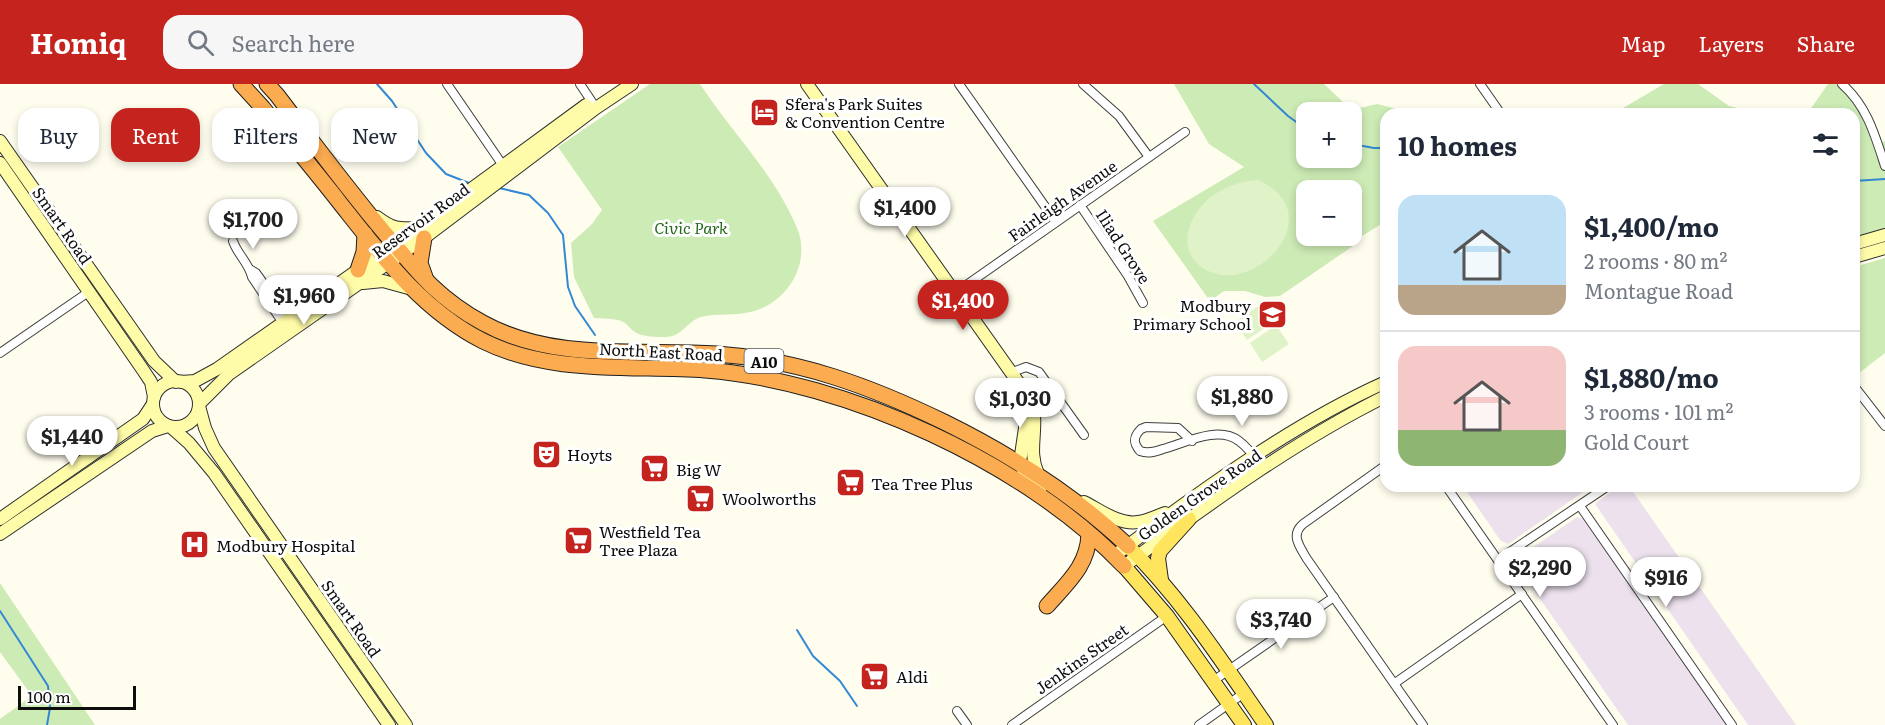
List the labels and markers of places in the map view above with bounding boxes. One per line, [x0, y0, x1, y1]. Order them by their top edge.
place label: Sfera's Park Suites & Convention Centre [785, 91, 945, 133]
hotel icon: Sfera's Park Suites & Convention Centre [748, 96, 780, 128]
pin: $1,400 [856, 187, 954, 238]
pin: $1,700 [204, 199, 302, 250]
pin: $1,960 [255, 275, 353, 326]
pin: $1,400 [914, 280, 1012, 331]
place label: Modbury Primary School [1133, 293, 1252, 335]
school or university icon: Modbury Primary School [1256, 298, 1288, 330]
pin: $1,880 [1193, 376, 1291, 427]
pin: $1,030 [971, 378, 1069, 429]
pin: $1,440 [23, 416, 121, 467]
theatre icon: Hoyts [530, 438, 562, 470]
place label: Hoyts [567, 442, 612, 466]
supermarket icon: Big W [639, 453, 671, 485]
place label: Big W [676, 457, 722, 481]
supermarket icon: Tea Tree Plus [834, 467, 866, 499]
place label: Tea Tree Plus [871, 471, 973, 495]
supermarket icon: Woolworths [685, 482, 717, 514]
place label: Woolworths [722, 486, 816, 510]
place label: Westfield Tea Tree Plaza [599, 519, 701, 561]
supermarket icon: Westfield Tea Tree Plaza [562, 524, 594, 556]
hospital icon: Modbury Hospital [179, 529, 211, 561]
place label: Modbury Hospital [216, 533, 355, 557]
pin: $2,290 [1491, 547, 1589, 598]
pin: $916 [1630, 557, 1702, 608]
pin: $3,740 [1232, 599, 1330, 650]
supermarket icon: Aldi [859, 660, 891, 692]
place label: Aldi [896, 664, 928, 688]

